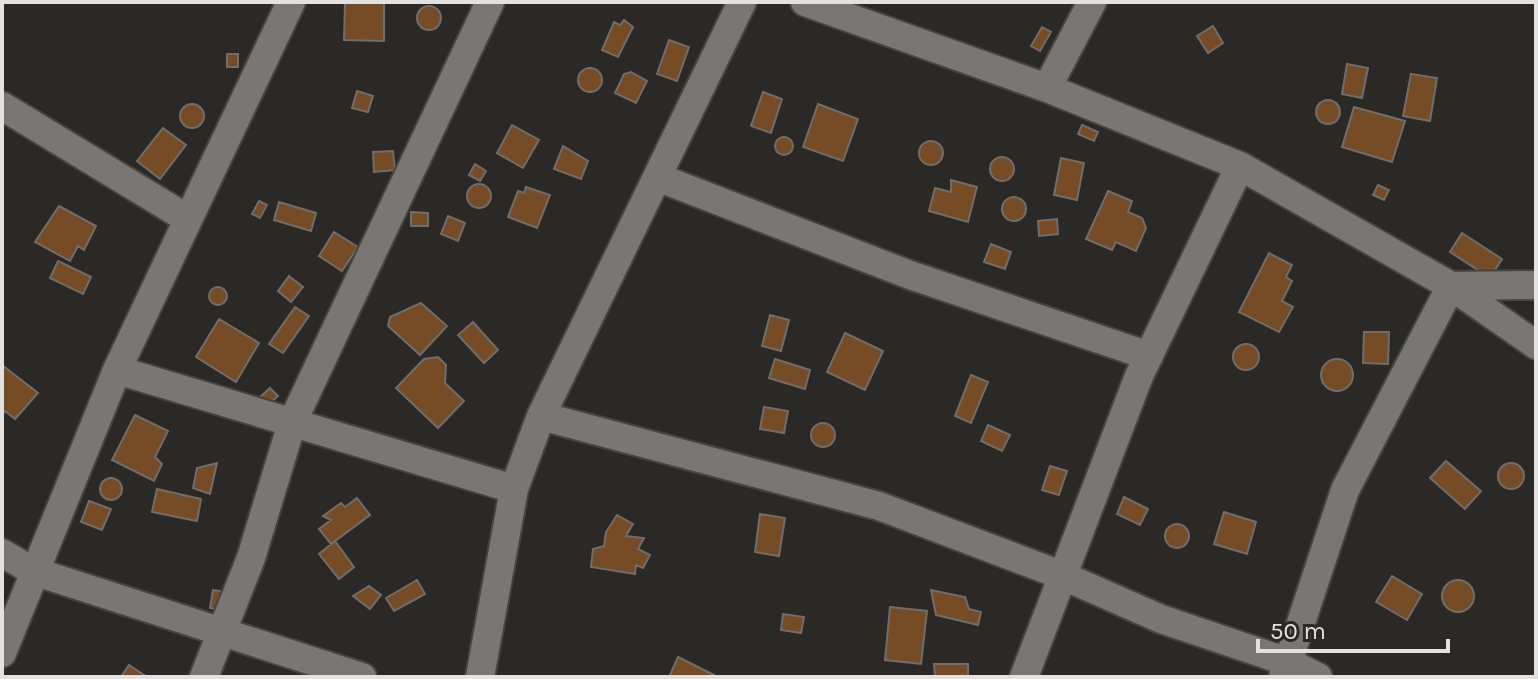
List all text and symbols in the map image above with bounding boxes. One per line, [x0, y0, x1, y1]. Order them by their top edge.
scale bar [1258, 603, 1448, 653]
text: 50 m [1270, 617, 1326, 645]

